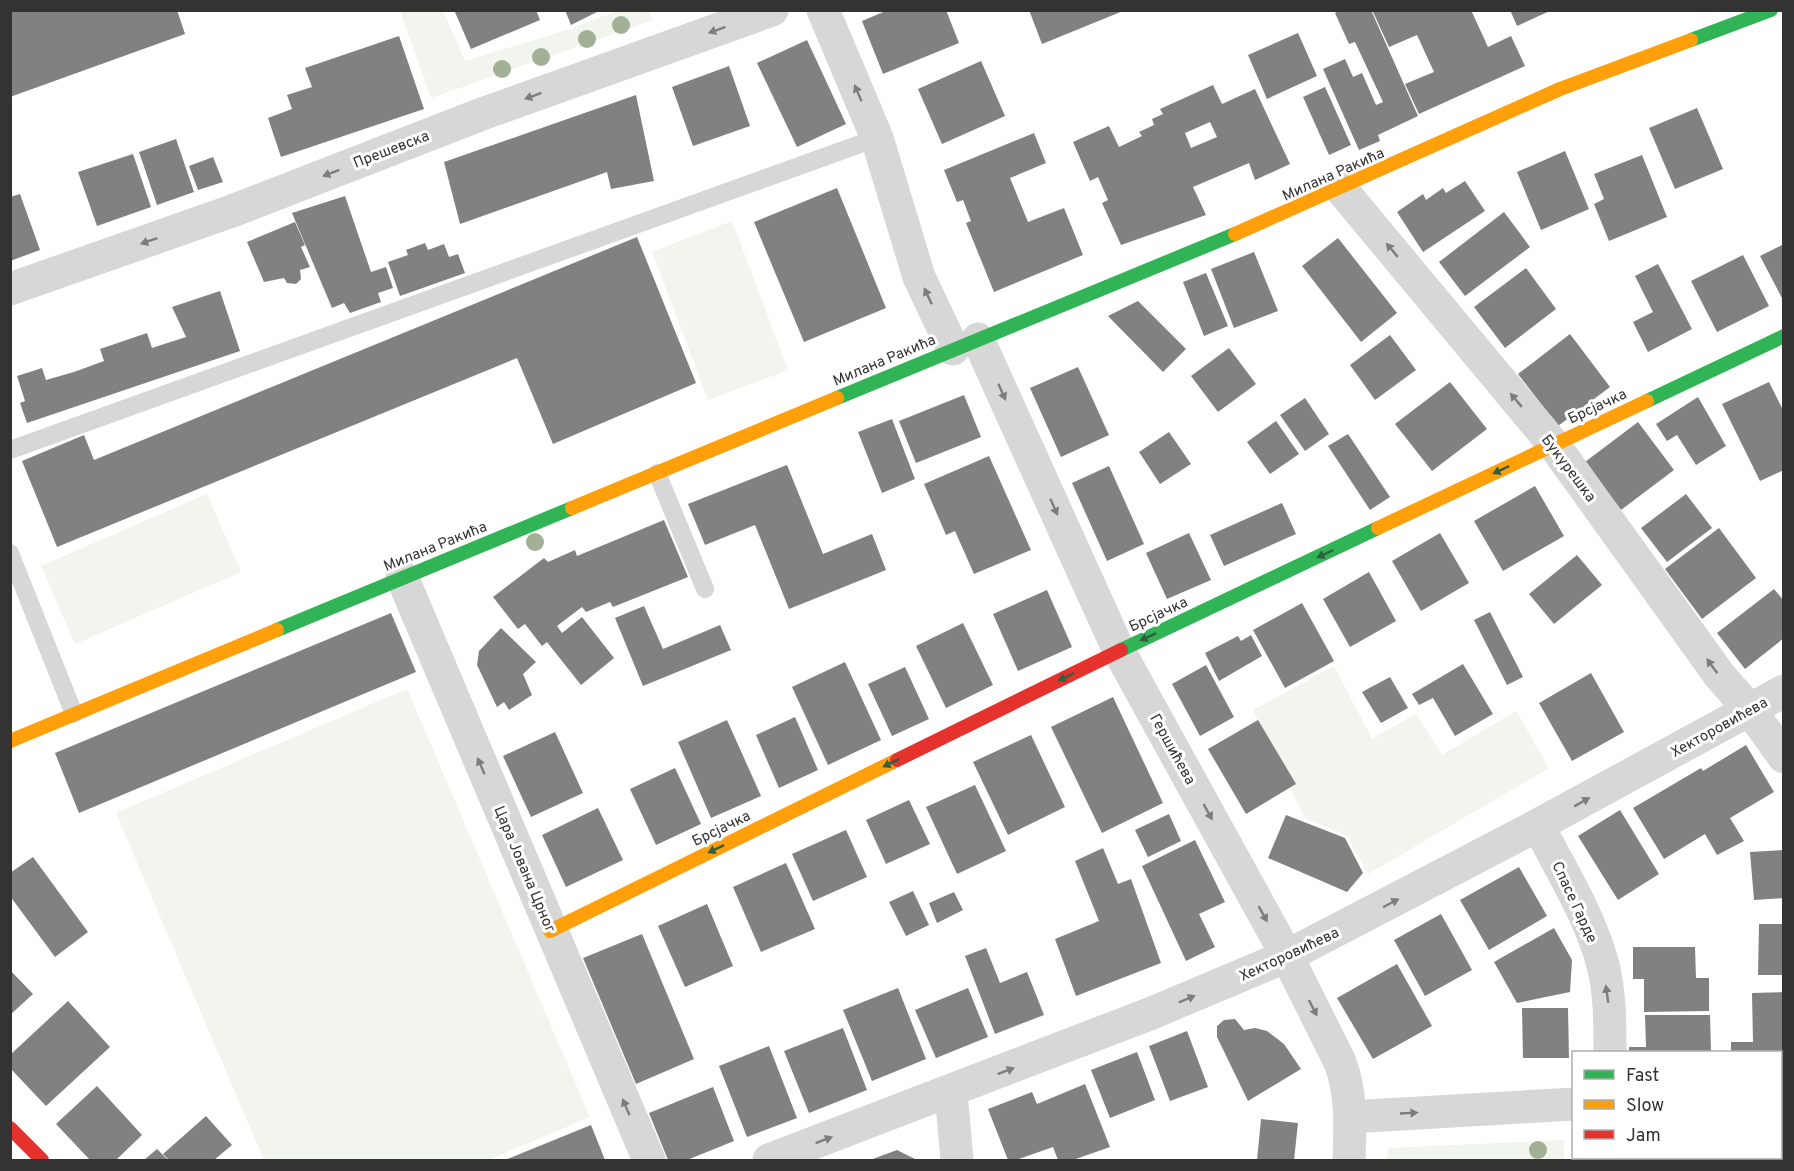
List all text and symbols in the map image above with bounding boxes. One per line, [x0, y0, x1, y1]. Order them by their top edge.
one-way arrow [708, 26, 726, 36]
one-way arrow [853, 83, 863, 101]
one-way arrow [524, 91, 542, 101]
street label: Прешевска [351, 127, 432, 174]
street label: Милана Ракића [1280, 144, 1388, 206]
one-way arrow [322, 168, 340, 178]
one-way arrow [140, 236, 158, 246]
one-way arrow [1385, 242, 1398, 258]
one-way arrow [923, 288, 932, 305]
street label: Милана Ракића [830, 331, 939, 392]
one-way arrow [997, 384, 1006, 401]
street label: Брсјачка [1565, 385, 1630, 429]
one-way arrow [1510, 392, 1523, 408]
street label: Букурешка [1536, 431, 1599, 506]
one-way arrow [1492, 465, 1509, 474]
one-way arrow [1049, 498, 1059, 516]
street label: Милана Ракића [381, 518, 490, 577]
one-way arrow [1316, 549, 1333, 558]
street label: Брсјачка [1126, 593, 1191, 637]
one-way arrow [1140, 633, 1157, 642]
one-way arrow [1706, 658, 1718, 674]
one-way arrow [1058, 672, 1075, 682]
street label: Хекторовићева [1668, 694, 1772, 763]
street label: Гершићева [1144, 711, 1199, 788]
one-way arrow [476, 757, 485, 775]
one-way arrow [883, 758, 900, 768]
one-way arrow [1574, 796, 1590, 807]
street label: Цара Јована Црног [488, 803, 559, 936]
one-way arrow [1203, 804, 1213, 821]
street label: Брсјачка [689, 807, 754, 852]
one-way arrow [708, 844, 725, 854]
street label: Спасе Гарде [1546, 859, 1601, 946]
one-way arrow [1383, 898, 1400, 908]
one-way arrow [1258, 905, 1268, 922]
street label: Хекторовићева [1237, 924, 1343, 987]
one-way arrow [1602, 985, 1612, 1004]
one-way arrow [1179, 994, 1197, 1004]
one-way arrow [1308, 1000, 1318, 1017]
legend [1572, 1051, 1782, 1159]
one-way arrow [998, 1065, 1016, 1075]
text: Fast [1626, 1065, 1659, 1088]
text: Slow [1626, 1095, 1664, 1118]
one-way arrow [621, 1097, 631, 1115]
one-way arrow [1399, 1109, 1418, 1118]
text: Jam [1626, 1125, 1661, 1148]
one-way arrow [815, 1135, 833, 1144]

